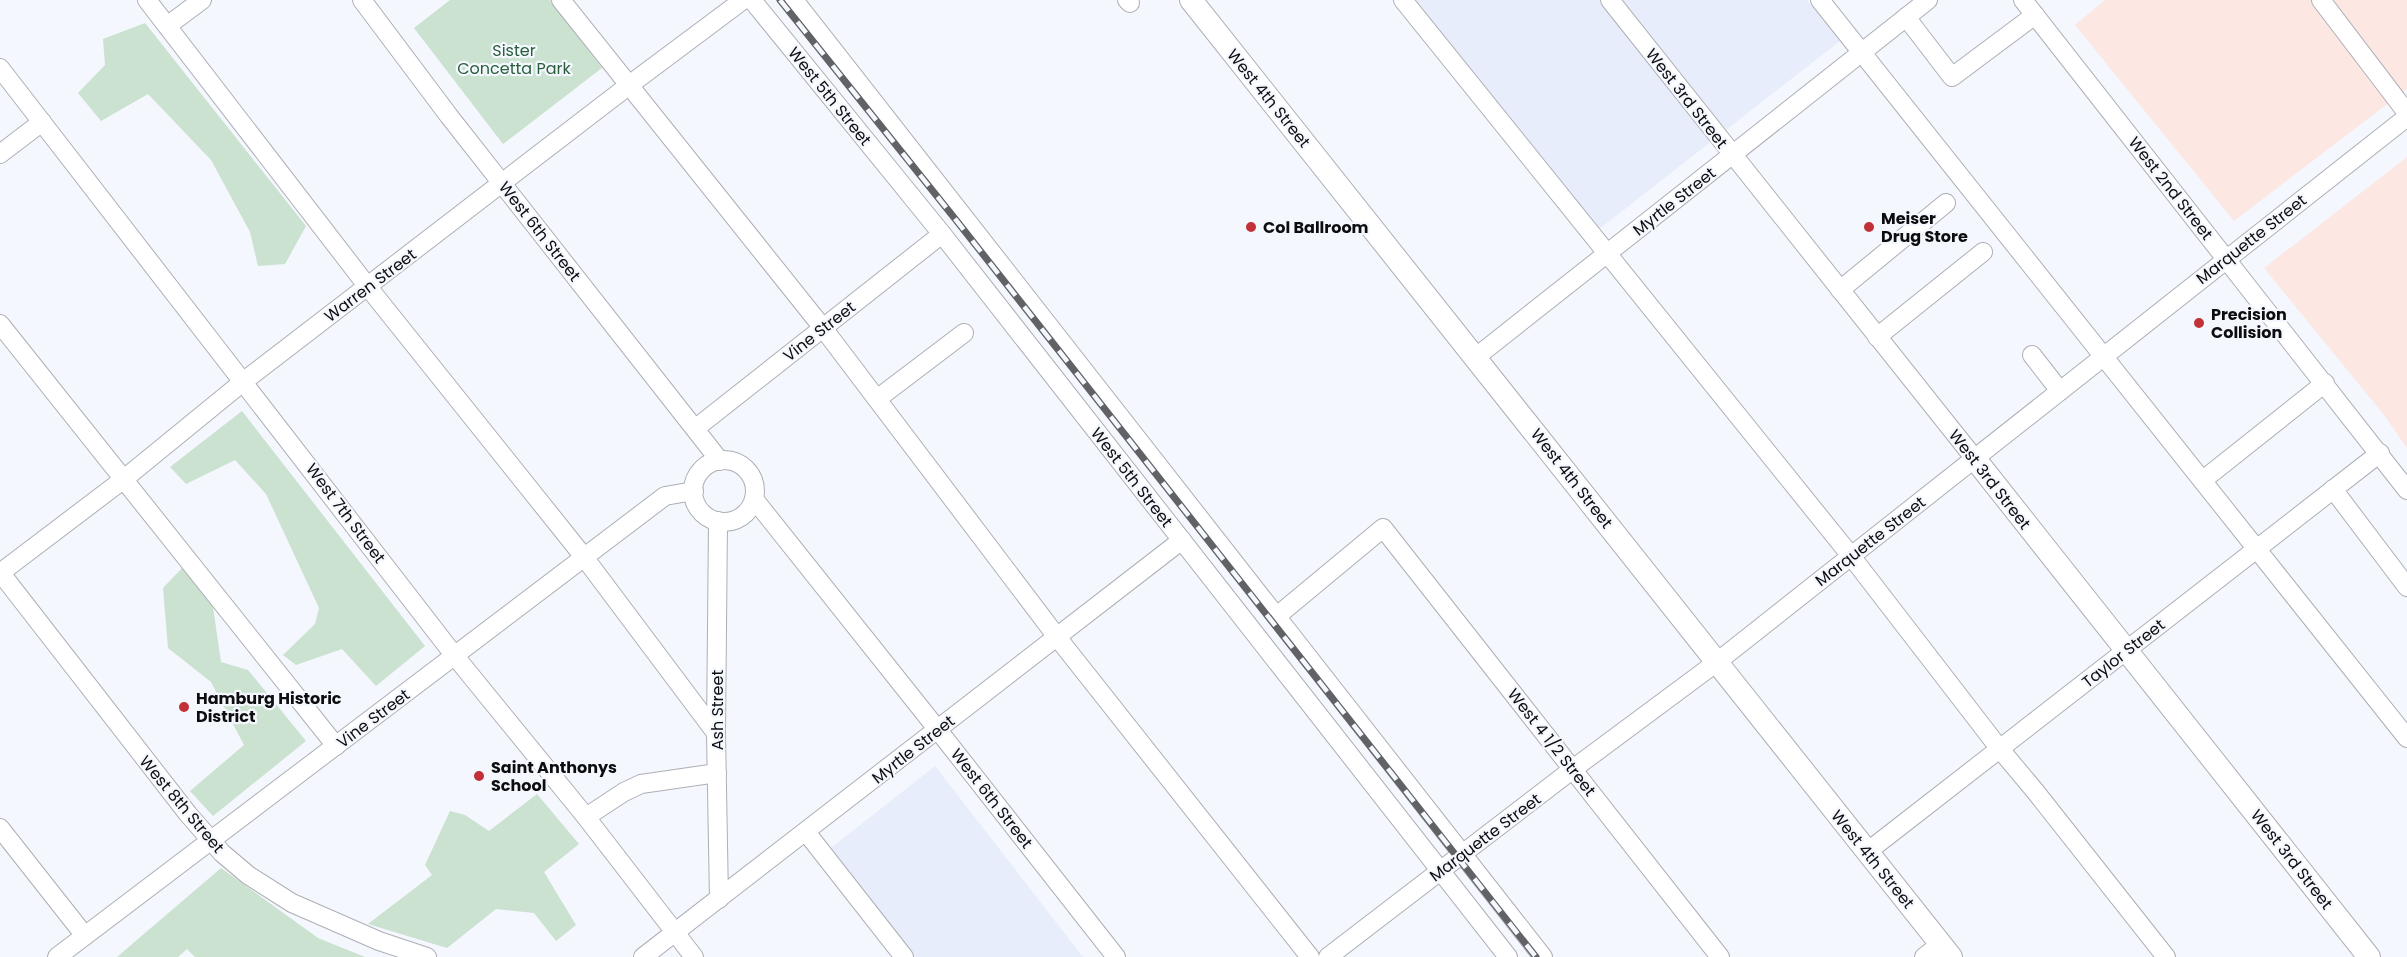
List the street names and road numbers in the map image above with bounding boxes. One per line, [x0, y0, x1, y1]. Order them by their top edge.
street label: West 5th Street [783, 42, 877, 151]
street label: West 3rd Street [1640, 43, 1733, 153]
street label: West 4th Street [1222, 44, 1316, 153]
street label: West 2nd Street [2123, 132, 2218, 245]
street label: Myrtle Street [1628, 162, 1721, 241]
street label: West 6th Street [493, 176, 586, 286]
street label: Marquette Street [2191, 189, 2311, 290]
street label: Warren Street [320, 243, 421, 328]
street label: Vine Street [778, 296, 860, 367]
street label: West 5th Street [1085, 422, 1178, 532]
street label: West 4th Street [1525, 423, 1618, 533]
street label: West 3rd Street [1943, 424, 2036, 534]
street label: West 7th Street [300, 458, 391, 568]
street label: Marquette Street [1810, 491, 1930, 592]
street label: Taylor Street [2077, 614, 2170, 693]
street label: Ash Street [706, 670, 729, 750]
street label: Vine Street [332, 683, 415, 753]
street label: West 4 1/2 Street [1502, 683, 1601, 801]
street label: Myrtle Street [867, 710, 960, 789]
street label: West 6th Street [945, 743, 1038, 853]
street label: West 8th Street [134, 750, 230, 858]
street label: Marquette Street [1425, 788, 1546, 887]
street label: West 3rd Street [2245, 804, 2338, 914]
street label: West 4th Street [1826, 805, 1920, 914]

